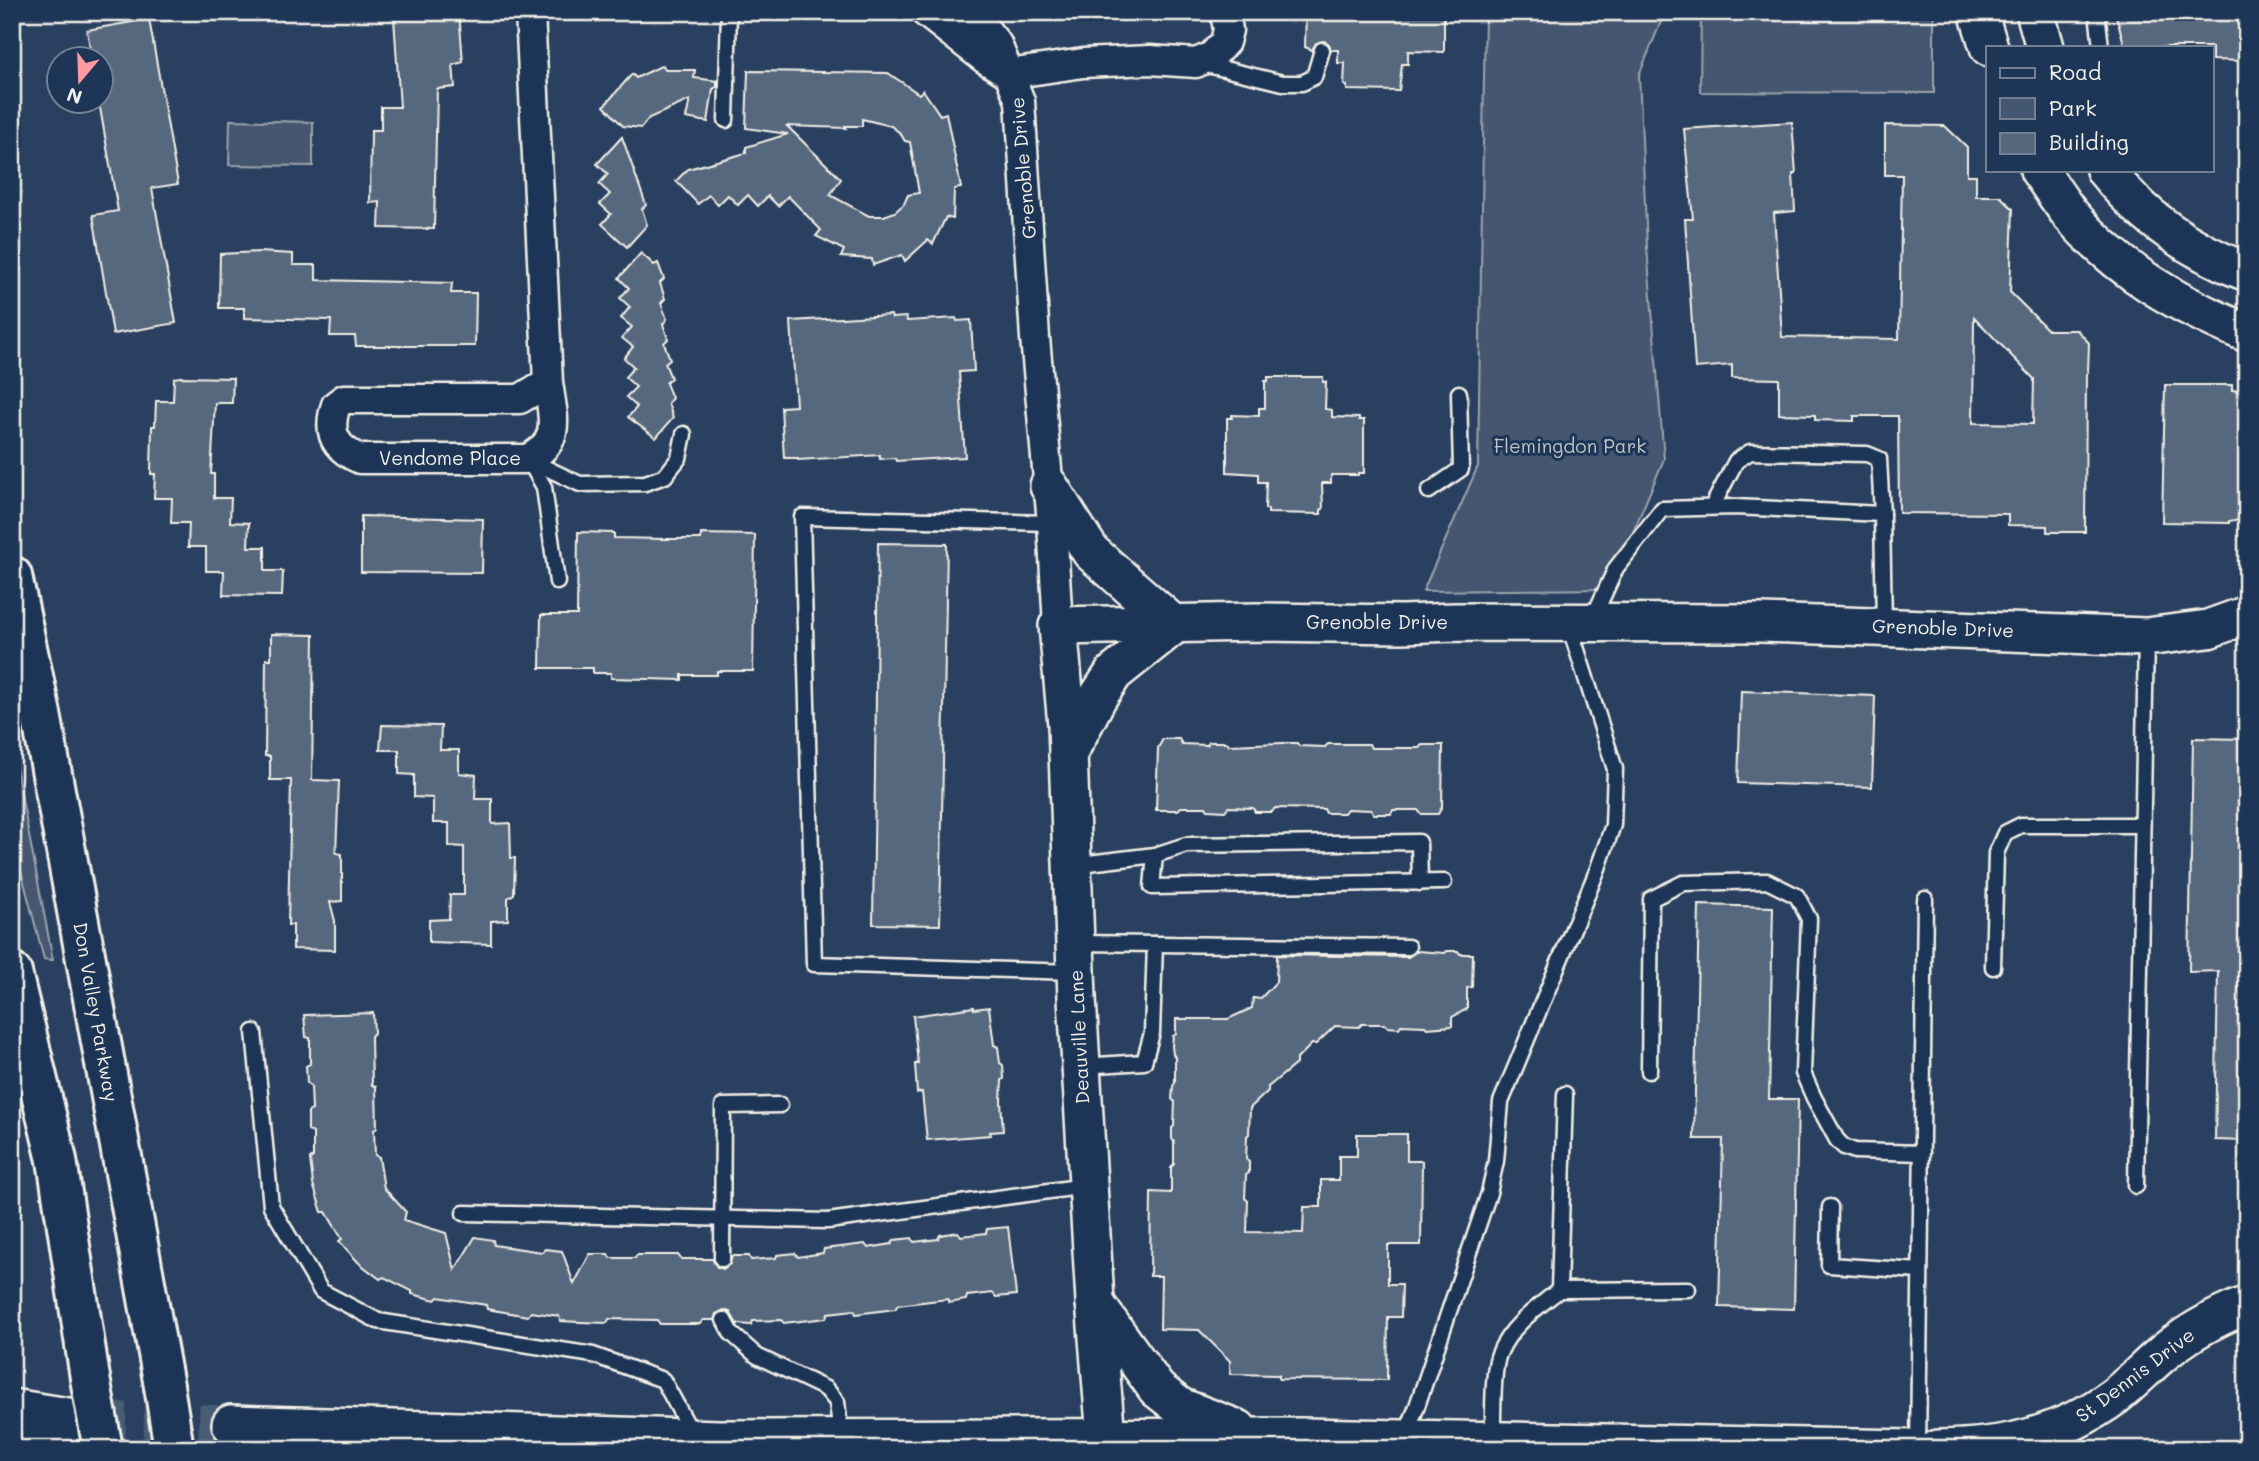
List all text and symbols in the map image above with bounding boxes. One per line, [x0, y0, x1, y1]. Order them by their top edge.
north arrow [46, 46, 116, 116]
legend [1986, 46, 2214, 172]
text: Road [2049, 58, 2101, 85]
text: N [63, 82, 85, 111]
text: Park [2049, 94, 2097, 121]
street label: Grenoble Drive [1004, 96, 1041, 240]
text: Building [2049, 128, 2129, 155]
park label: Flemingdon Park [1494, 433, 1646, 458]
street label: Vendome Place [379, 445, 521, 470]
street label: Grenoble Drive [1306, 609, 1448, 634]
street label: Grenoble Drive [1872, 613, 2014, 642]
street label: Don Valley Parkway [68, 920, 125, 1104]
street label: Deauville Lane [1063, 969, 1095, 1105]
street label: St Dennis Drive [2070, 1322, 2199, 1427]

